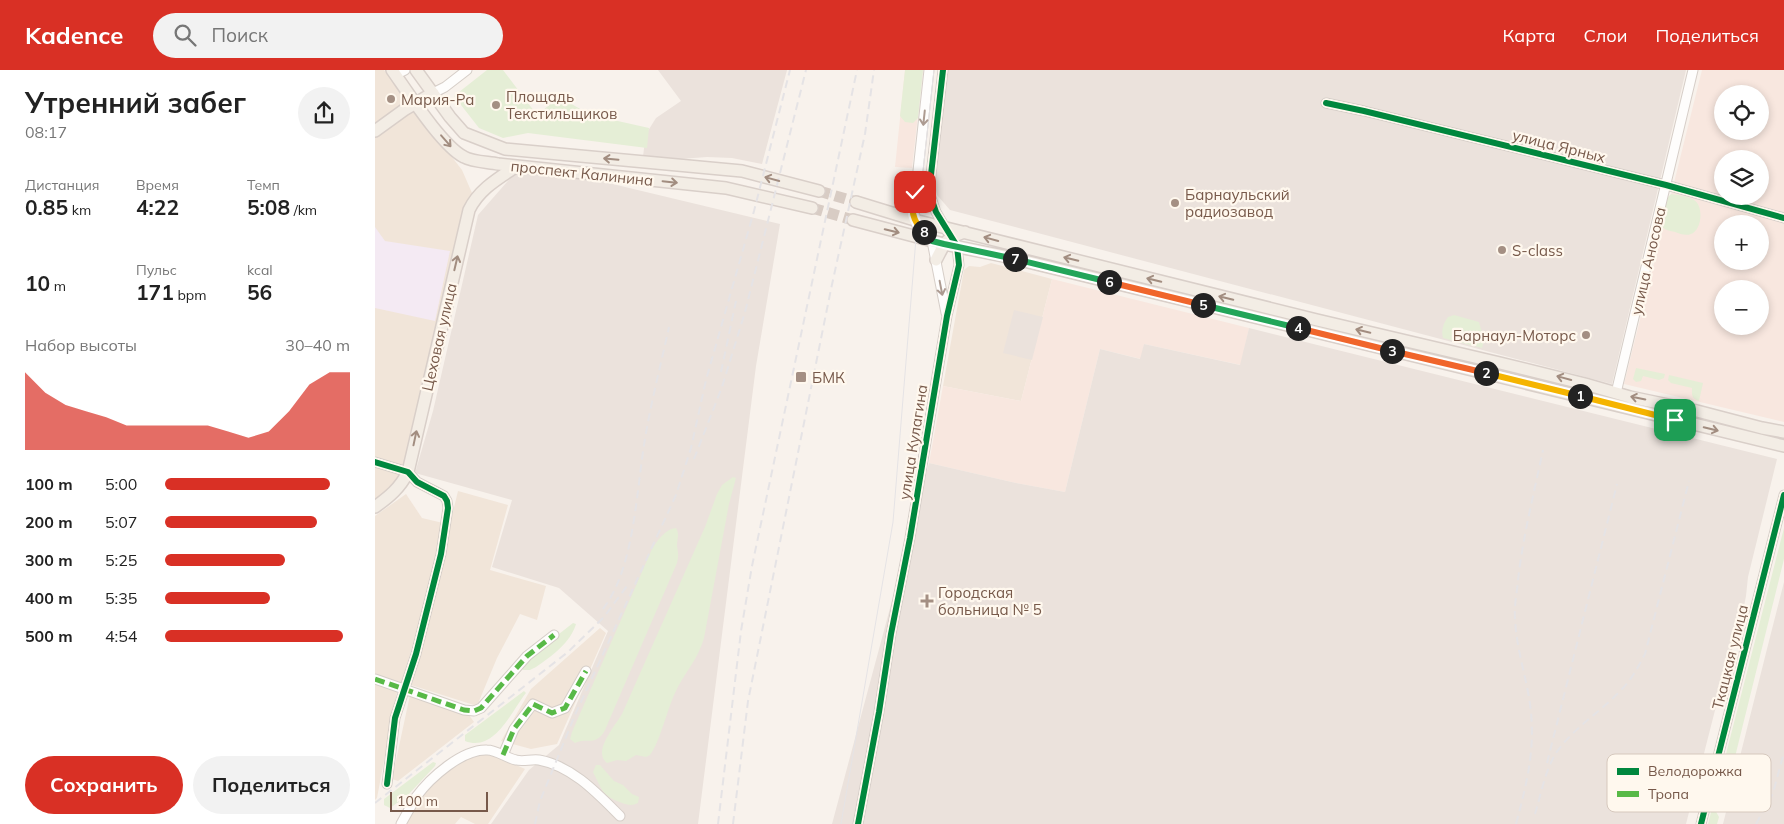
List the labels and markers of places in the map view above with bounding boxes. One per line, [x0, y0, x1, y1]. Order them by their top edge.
place label: Площадь Текстильщиков [506, 87, 617, 123]
place label: Мария-Ра [401, 90, 475, 109]
marker: Мария-Ра [385, 93, 397, 105]
marker: Площадь Текстильщиков [490, 99, 502, 111]
pin [894, 171, 936, 213]
place label: Барнаульский радиозавод [1185, 185, 1290, 221]
marker: Барнаульский радиозавод [1169, 197, 1181, 209]
pin: 8 [911, 220, 937, 244]
place label: S-class [1512, 241, 1563, 260]
marker: S-class [1496, 244, 1508, 256]
pin: 7 [1003, 246, 1027, 272]
pin: 6 [1097, 270, 1121, 294]
pin: 5 [1191, 292, 1215, 318]
pin: 4 [1285, 316, 1311, 340]
place label: Барнаул-Моторс [1453, 326, 1576, 345]
marker: Барнаул-Моторс [1580, 329, 1592, 341]
pin: 3 [1379, 338, 1405, 364]
pin: 2 [1473, 360, 1499, 386]
place label: БМК [812, 368, 845, 387]
marker: БМК [794, 370, 808, 384]
pin: 1 [1567, 384, 1593, 408]
pin [1654, 399, 1696, 441]
place label: Городская больница № 5 [938, 583, 1042, 619]
marker: Городская больница № 5 [920, 594, 934, 608]

